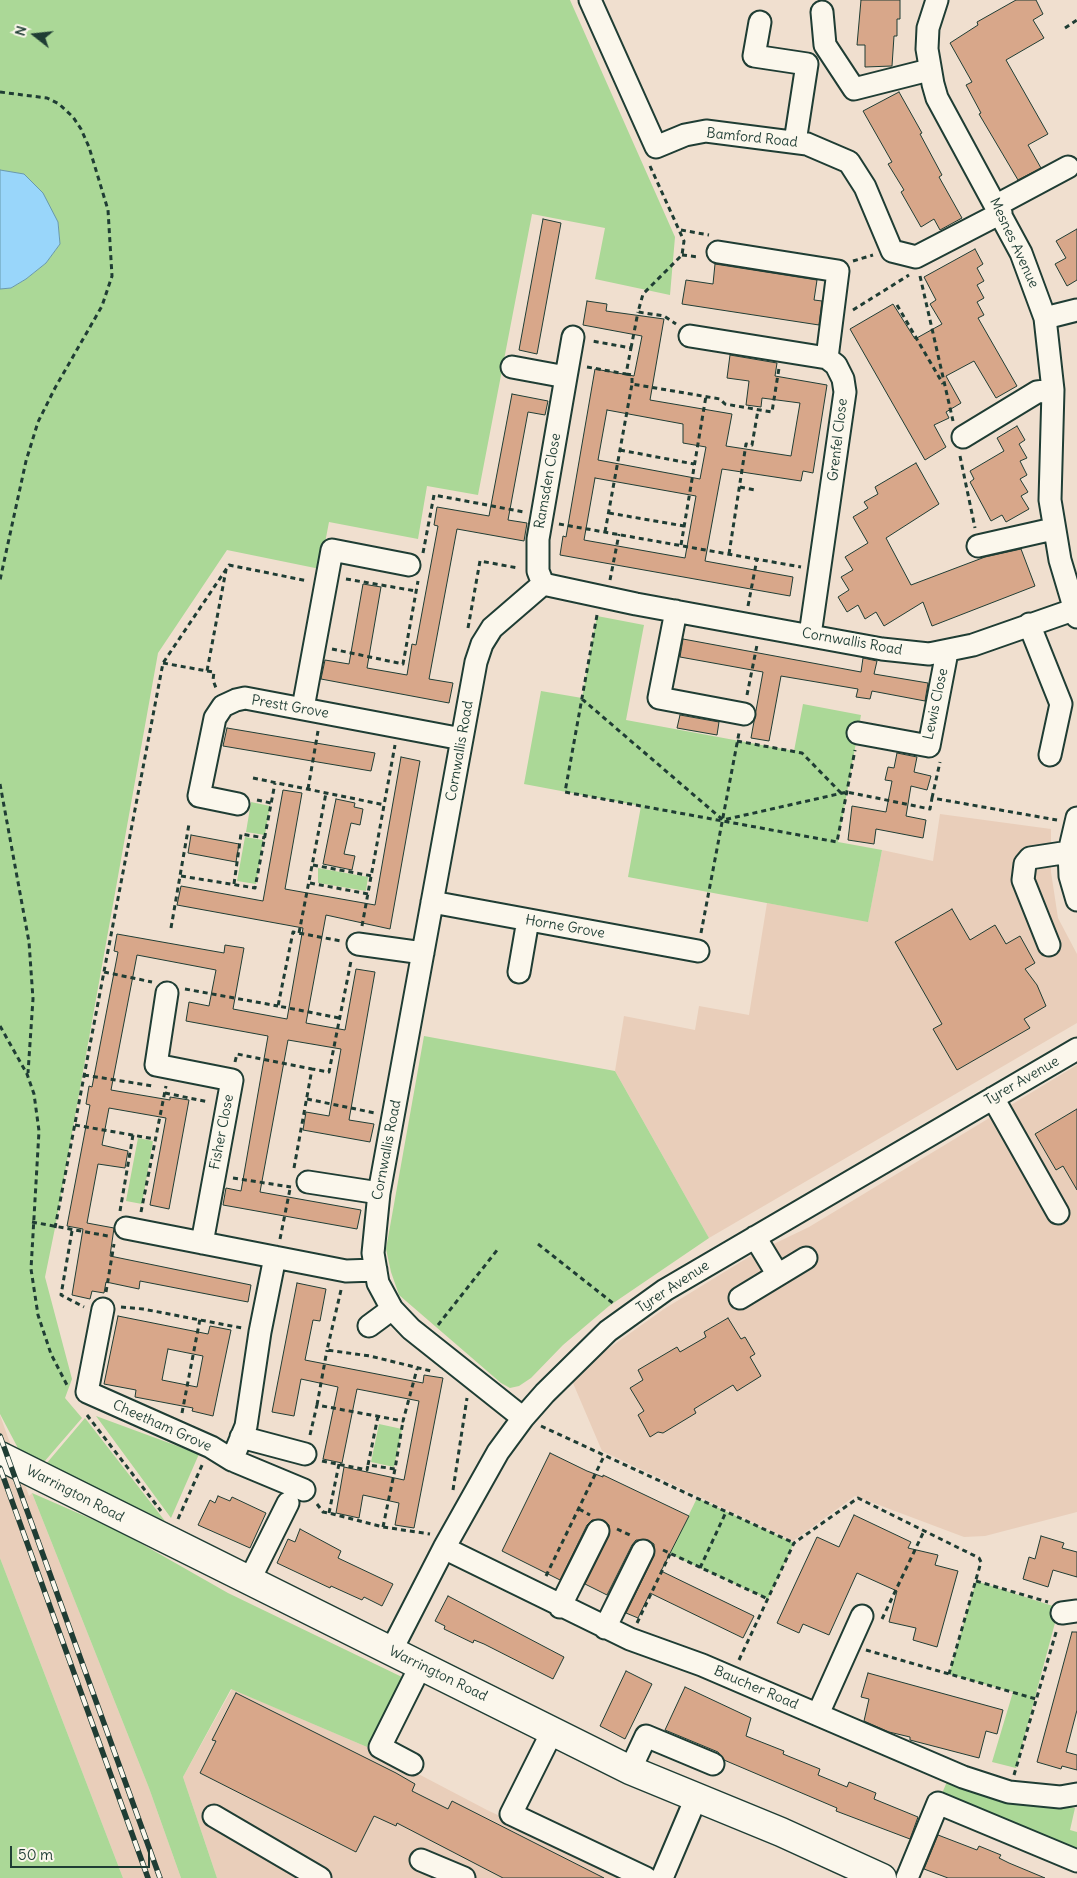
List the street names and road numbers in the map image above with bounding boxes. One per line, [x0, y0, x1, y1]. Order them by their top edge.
street label: Bamford Road [706, 125, 798, 151]
street label: Mesnes Avenue [986, 195, 1042, 291]
street label: Grenfel Close [825, 398, 851, 482]
street label: Ramsden Close [531, 432, 565, 530]
street label: Cornwallis Road [801, 625, 903, 659]
street label: Lewis Close [920, 667, 952, 741]
street label: Prestt Grove [250, 692, 330, 722]
street label: Cornwallis Road [443, 700, 477, 802]
street label: Horne Grove [524, 912, 606, 942]
street label: Tyrer Avenue [982, 1053, 1062, 1109]
street label: Fisher Close [206, 1093, 238, 1171]
street label: Cornwallis Road [369, 1099, 405, 1201]
street label: Tyrer Avenue [634, 1257, 712, 1317]
street label: Cheetham Grove [110, 1397, 214, 1455]
street label: Warrington Road [23, 1462, 127, 1526]
street label: Warrington Road [386, 1643, 490, 1705]
street label: Baucher Road [711, 1663, 801, 1713]

